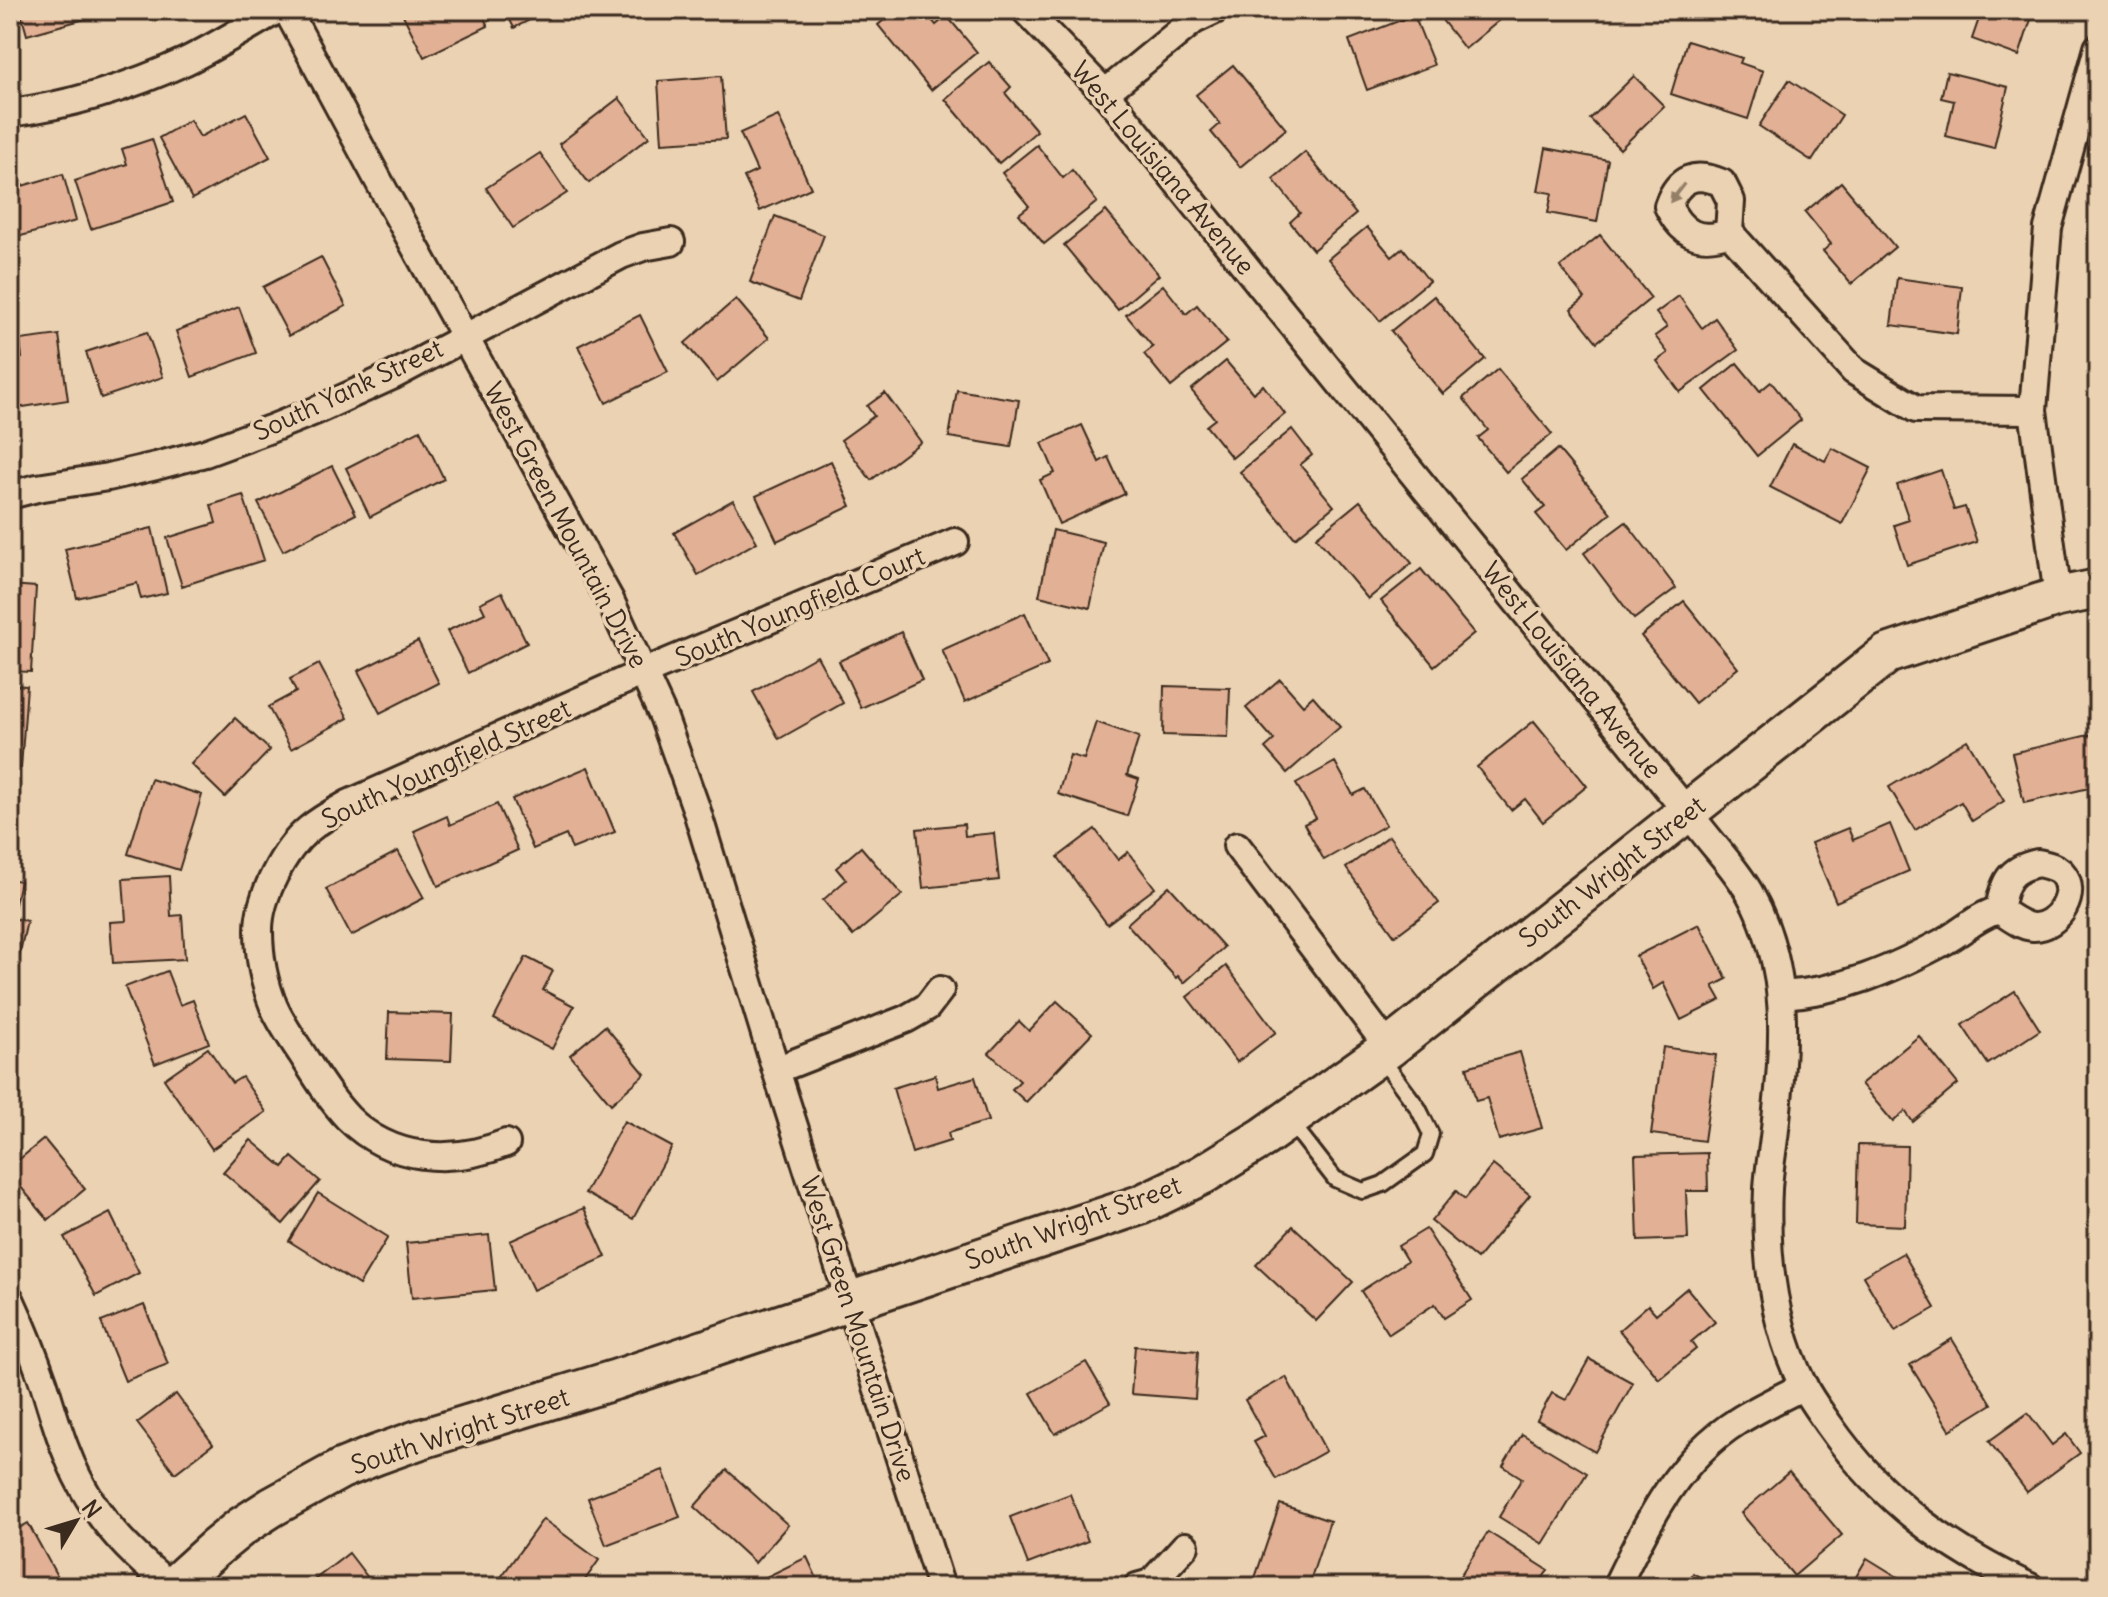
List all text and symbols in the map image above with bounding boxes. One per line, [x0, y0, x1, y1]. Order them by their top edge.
street label: West Louisiana Avenue [1064, 54, 1262, 281]
one-way arrow [1669, 182, 1685, 204]
street label: South Yank Street [248, 331, 448, 448]
street label: West Green Mountain Drive [477, 376, 656, 673]
street label: South Youngfield Court [670, 539, 930, 674]
street label: West Louisiana Avenue [1475, 555, 1670, 784]
street label: South Youngfield Street [316, 691, 576, 836]
street label: South Wright Street [1512, 789, 1712, 955]
street label: South Wright Street [960, 1168, 1185, 1277]
street label: West Green Mountain Drive [793, 1172, 923, 1486]
street label: South Wright Street [347, 1380, 573, 1481]
north arrow [36, 1481, 116, 1561]
text: N [76, 1494, 107, 1523]

